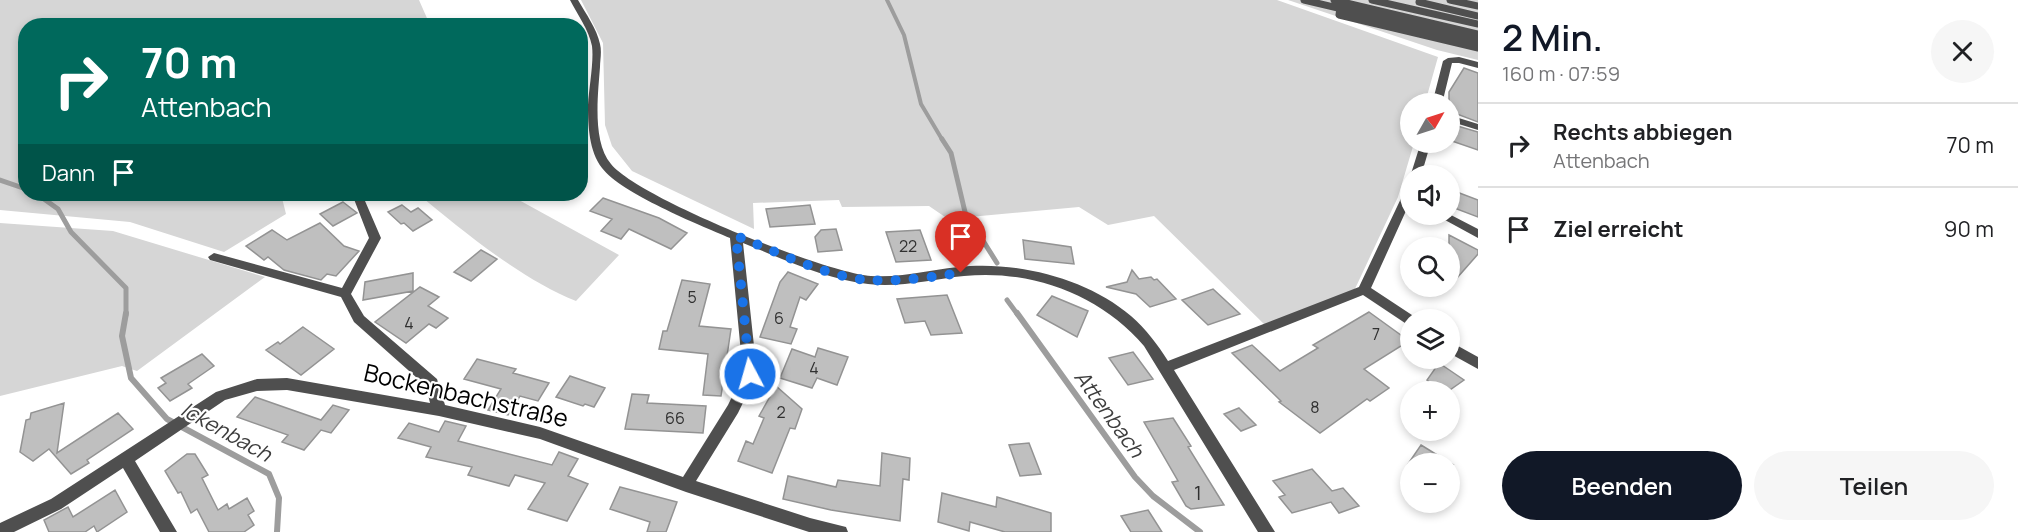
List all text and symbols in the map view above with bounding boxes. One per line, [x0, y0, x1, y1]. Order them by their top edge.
text: 2 Min. [1502, 13, 1603, 62]
button: close [1931, 20, 1994, 83]
text: 70 m [141, 33, 237, 91]
icon: right [42, 42, 120, 120]
text: 160 m · 07:59 [1502, 60, 1620, 87]
text: Attenbach [141, 88, 272, 125]
north arrow [1400, 93, 1460, 153]
map controls [1400, 93, 1460, 513]
text: Rechts abbiegen [1553, 117, 1732, 147]
icon: right [1502, 129, 1535, 162]
text: 70 m [1946, 130, 1994, 160]
text: Attenbach [1553, 147, 1650, 174]
icon: arrive [107, 156, 140, 189]
text: Dann [42, 158, 95, 188]
button: sound [1400, 165, 1460, 225]
pin [935, 211, 986, 273]
icon: arrive [1502, 213, 1535, 246]
text: Ziel erreicht [1553, 214, 1684, 244]
text: 90 m [1944, 214, 1994, 244]
icon: arrive [944, 220, 977, 253]
house number: 22 [899, 235, 917, 257]
button: search [1400, 237, 1460, 297]
house number: 5 [687, 286, 697, 308]
house number: 6 [774, 307, 784, 329]
button: layers [1400, 309, 1460, 369]
house number: 4 [404, 312, 414, 334]
house number: 7 [1372, 323, 1380, 345]
position arrow [718, 342, 782, 406]
street label: Bockenbachstraße [361, 355, 572, 434]
house number: 4 [809, 357, 819, 379]
water label: Attenbach [1069, 364, 1152, 464]
button: + [1400, 381, 1460, 441]
water label: Ickenbach [176, 395, 278, 468]
house number: 8 [1310, 396, 1320, 418]
house number: 2 [776, 401, 786, 423]
house number: 66 [665, 407, 685, 429]
button: Beenden [1502, 451, 1742, 520]
button: Teilen [1754, 451, 1994, 520]
button: − [1400, 453, 1460, 513]
house number: 1 [1194, 479, 1202, 506]

